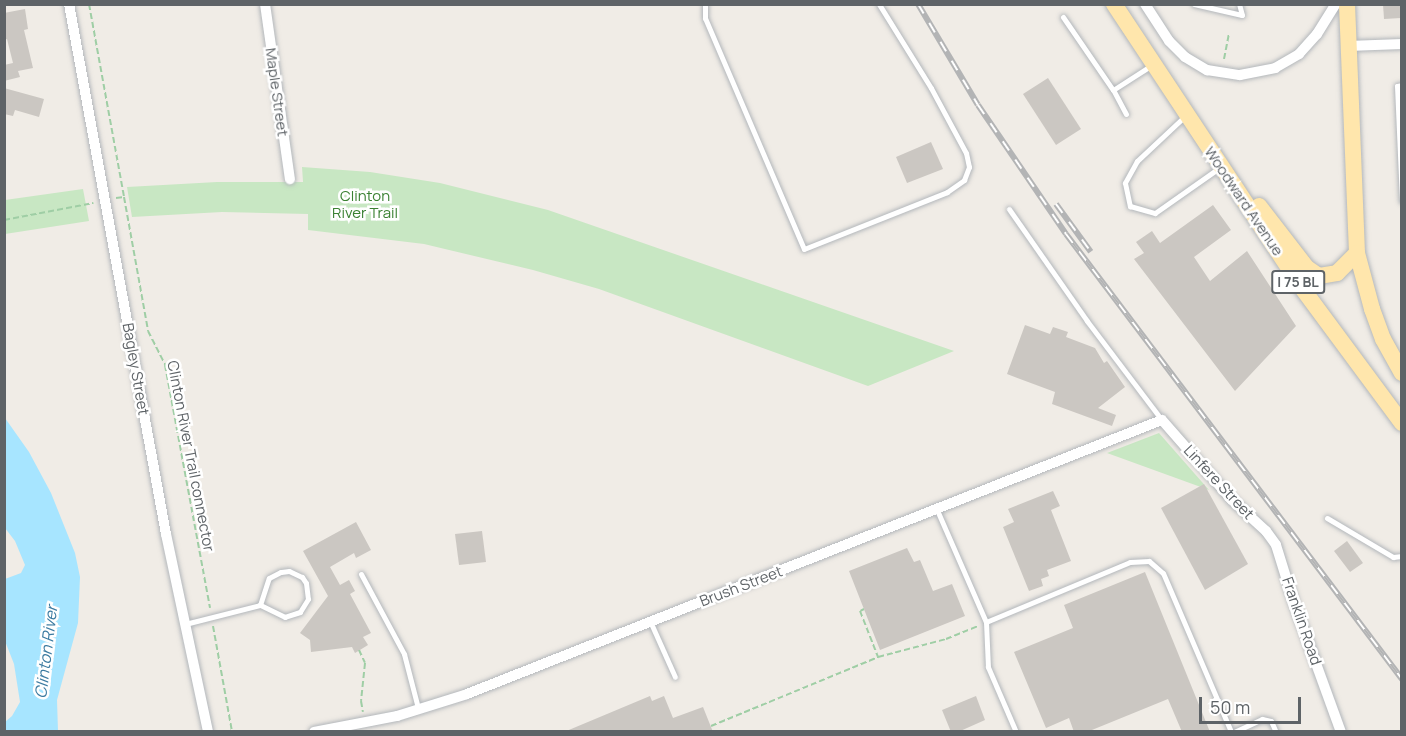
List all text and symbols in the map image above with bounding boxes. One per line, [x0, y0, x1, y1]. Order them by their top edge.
street label: Maple Street [262, 47, 292, 137]
street label: Woodward Avenue [1201, 143, 1287, 259]
park label: Clinton River Trail [332, 186, 398, 221]
road number: I 75 BL [1271, 271, 1325, 293]
street label: Bagley Street [119, 321, 153, 417]
street label: Clinton River Trail connector [164, 359, 218, 553]
street label: Linfere Street [1180, 441, 1258, 523]
street label: Brush Street [697, 562, 785, 610]
street label: Franklin Road [1279, 575, 1325, 667]
water label: Clinton River [31, 604, 61, 700]
scale bar [1202, 685, 1304, 723]
text: 50 m [1210, 695, 1250, 719]

